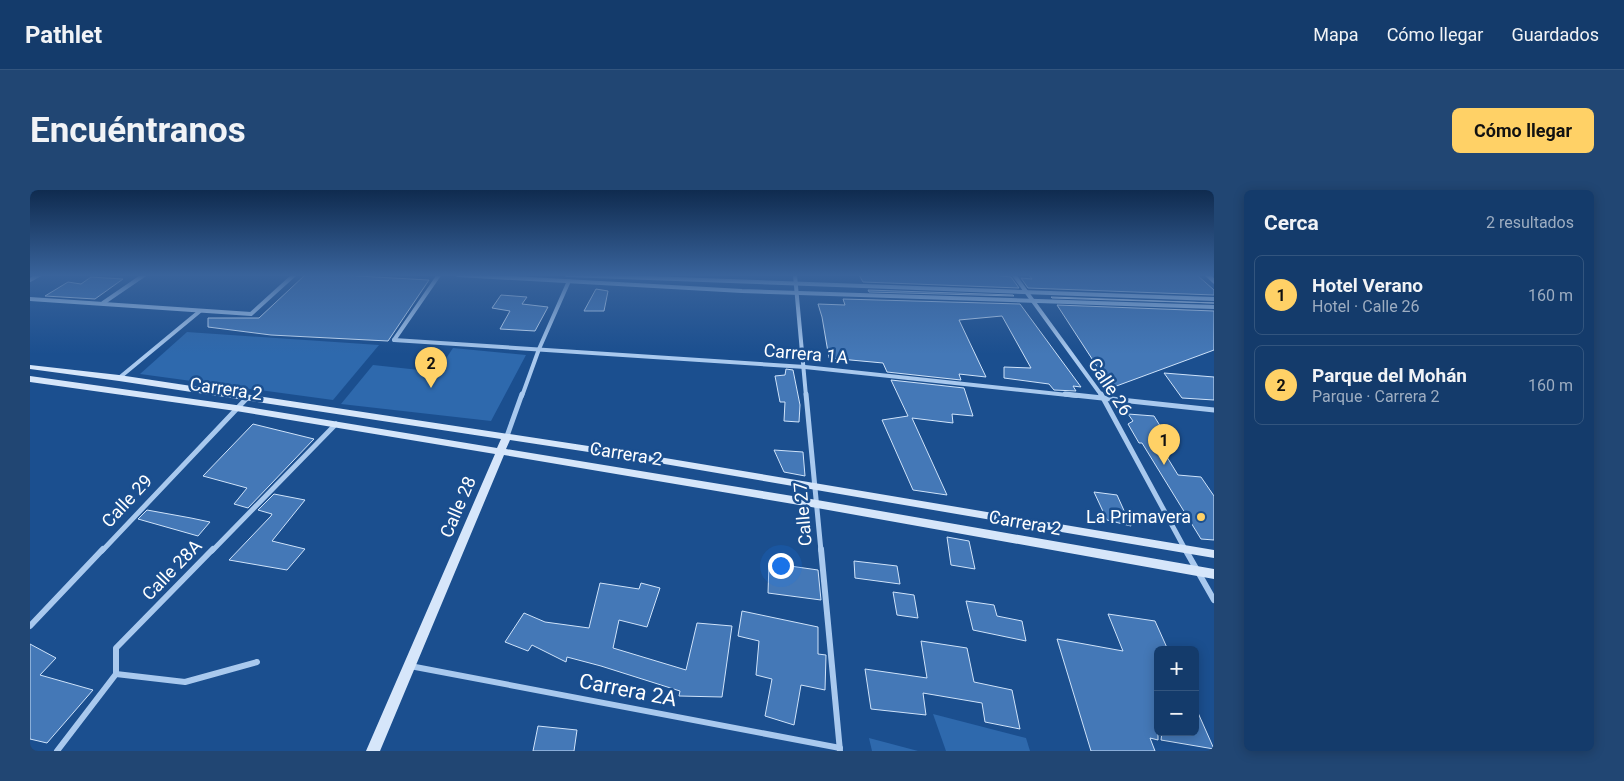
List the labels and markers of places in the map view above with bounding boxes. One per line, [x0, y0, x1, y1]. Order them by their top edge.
pin: 2 [415, 347, 447, 388]
pin: 1 [1148, 424, 1180, 465]
place label: La Primavera [1086, 506, 1191, 527]
marker: La Primavera [1195, 511, 1207, 523]

